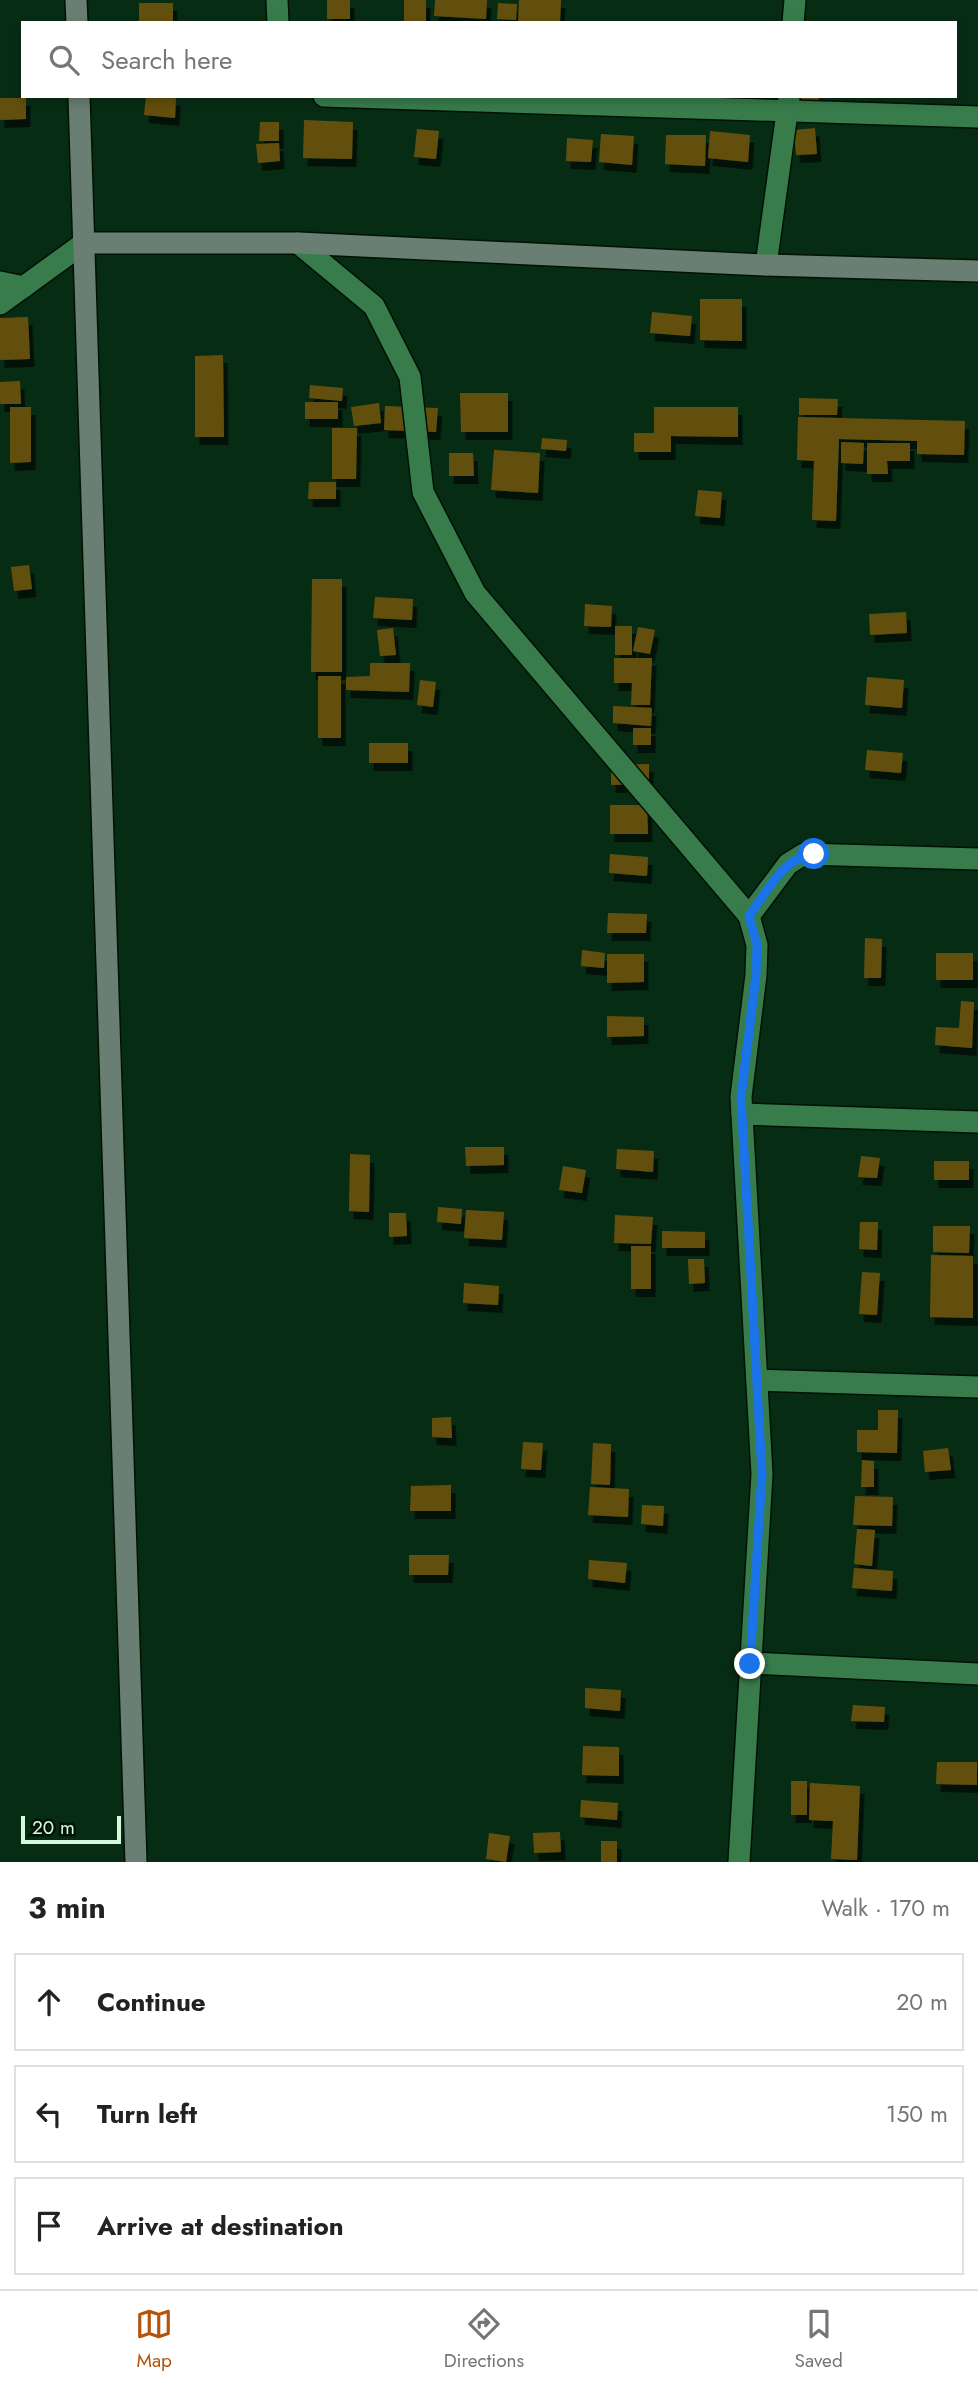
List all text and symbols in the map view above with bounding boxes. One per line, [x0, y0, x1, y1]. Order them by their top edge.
search box [21, 21, 957, 98]
icon: search [45, 41, 83, 79]
text: Search here [101, 41, 233, 79]
route start [798, 838, 829, 869]
route end [734, 1648, 765, 1679]
scale bar [21, 1813, 121, 1845]
text: 20 m [32, 1814, 75, 1841]
text: 3 min [28, 1886, 106, 1929]
text: Walk · 170 m [821, 1891, 950, 1925]
icon: ahead [30, 1983, 68, 2021]
text: Continue [97, 1983, 206, 2021]
text: 20 m [896, 1985, 948, 2019]
icon: left [30, 2095, 68, 2133]
text: Turn left [97, 2095, 197, 2133]
text: 150 m [886, 2097, 948, 2131]
icon: arrive [30, 2207, 68, 2245]
text: Arrive at destination [97, 2207, 344, 2245]
tab: Map [135, 2305, 173, 2374]
tab: Directions [444, 2305, 524, 2374]
tab: Saved [795, 2305, 843, 2374]

